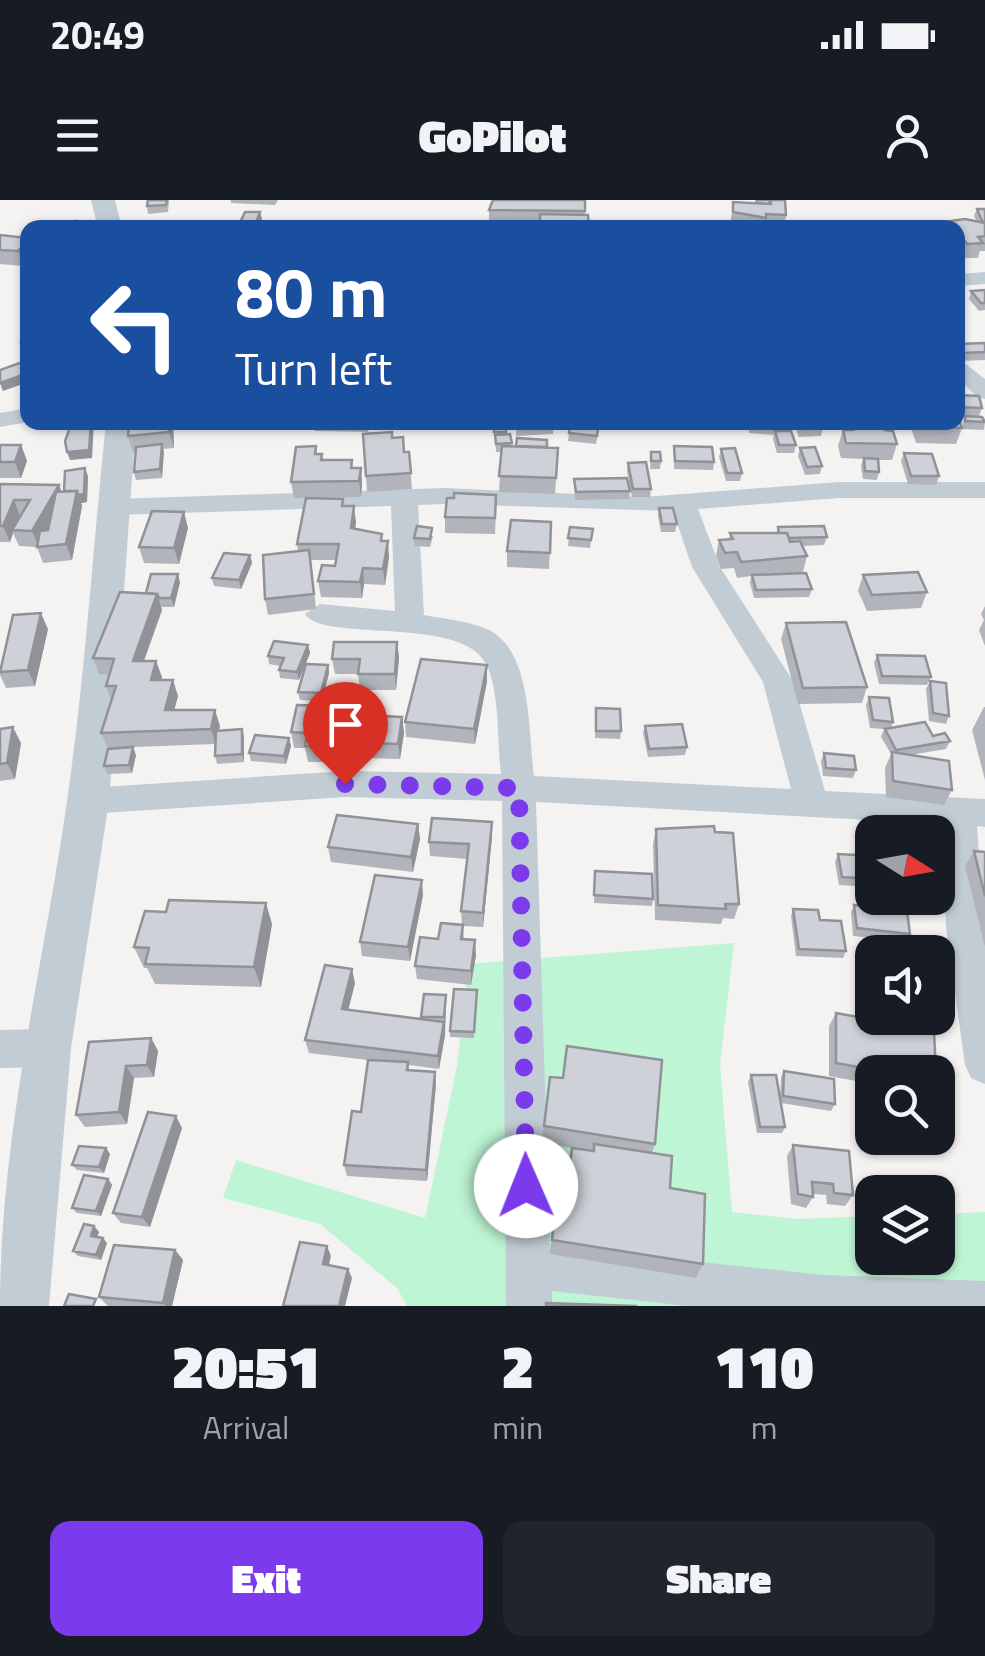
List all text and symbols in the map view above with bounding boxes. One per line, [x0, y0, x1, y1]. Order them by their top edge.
text: 20:49 [50, 6, 145, 64]
text: GoPilot [418, 101, 567, 169]
icon: menu [50, 108, 105, 163]
icon: person [880, 108, 935, 163]
text: 80 m [235, 238, 388, 344]
icon: left [70, 260, 200, 390]
text: Turn left [235, 334, 392, 402]
pin [303, 682, 388, 785]
icon: arrive [318, 697, 373, 752]
north arrow [855, 815, 955, 915]
map controls [855, 815, 955, 1275]
button: sound [855, 935, 955, 1035]
button: search [855, 1055, 955, 1155]
position arrow [474, 1134, 578, 1238]
button: layers [855, 1175, 955, 1275]
text: 20:51 [171, 1320, 321, 1411]
text: 2 [501, 1320, 534, 1411]
text: 110 [715, 1320, 814, 1411]
text: Arrival [203, 1403, 289, 1451]
text: min [492, 1403, 543, 1451]
text: m [751, 1403, 777, 1451]
button: Exit [50, 1521, 483, 1636]
button: Share [503, 1521, 935, 1636]

